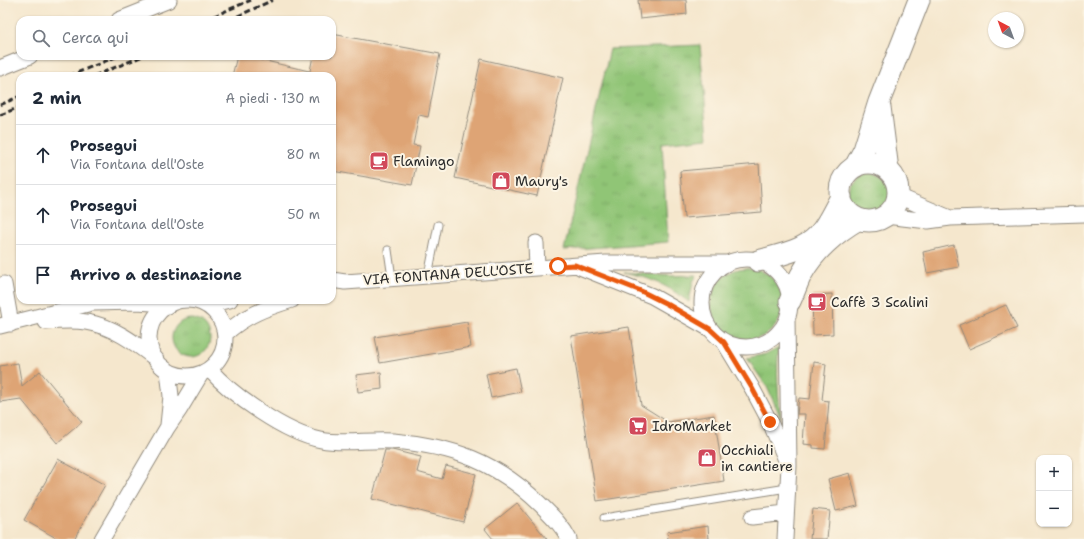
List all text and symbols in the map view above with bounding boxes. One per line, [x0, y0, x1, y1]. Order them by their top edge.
north arrow [988, 12, 1024, 48]
search box [16, 16, 336, 60]
icon: search [30, 27, 52, 49]
text: Cerca qui [62, 28, 129, 48]
text: 2 min [32, 87, 82, 109]
text: A piedi · 130 m [225, 90, 320, 107]
text: Prosegui [70, 136, 137, 156]
icon: ahead [32, 144, 54, 166]
text: 80 m [286, 146, 320, 163]
cafe icon: Flamingo [368, 150, 390, 172]
place label: Flamingo [393, 152, 455, 170]
text: Via Fontana dell'Oste [70, 156, 204, 173]
shop icon: Maury's [490, 170, 512, 192]
place label: Maury's [515, 172, 568, 190]
text: Prosegui [70, 196, 137, 216]
icon: ahead [32, 204, 54, 226]
text: 50 m [287, 206, 320, 223]
text: Via Fontana dell'Oste [70, 216, 204, 233]
route start [549, 257, 567, 275]
street label: VIA FONTANA DELL'OSTE [362, 259, 534, 289]
icon: arrive [32, 264, 54, 286]
text: Arrivo a destinazione [70, 265, 242, 285]
cafe icon: Caffè 3 Scalini [806, 291, 828, 313]
place label: Caffè 3 Scalini [831, 293, 929, 311]
route end [761, 413, 779, 431]
supermarket icon: IdroMarket [627, 415, 649, 437]
place label: IdroMarket [652, 417, 732, 435]
place label: Occhiali in cantiere [721, 441, 793, 475]
shop icon: Occhiali in cantiere [696, 447, 718, 469]
map controls [1036, 455, 1072, 527]
button: + [1036, 455, 1072, 491]
button: − [1036, 491, 1072, 527]

